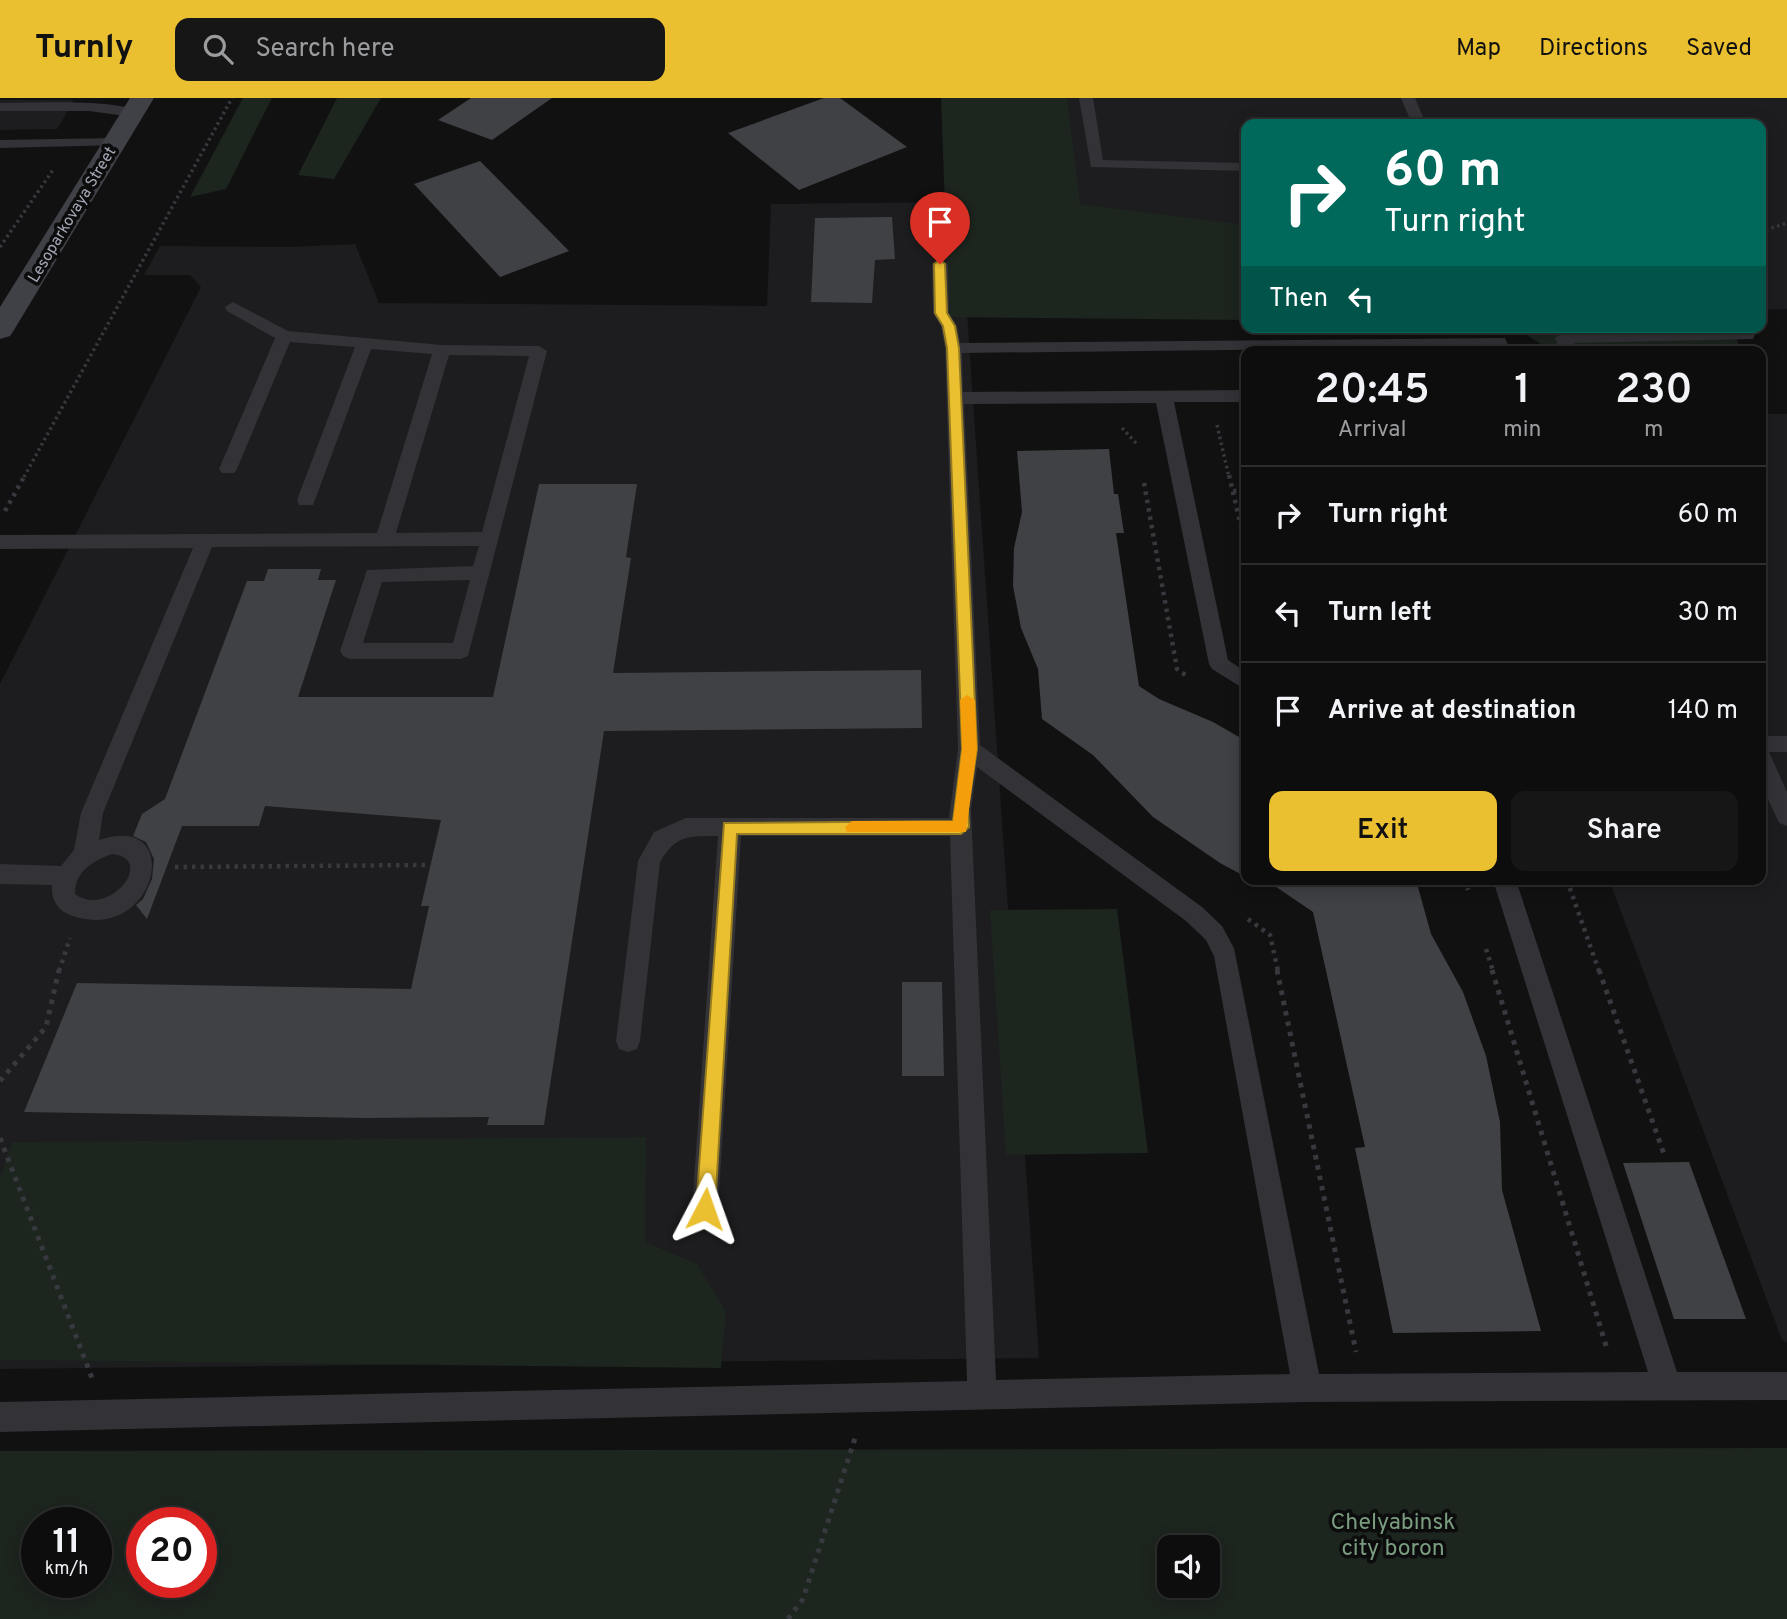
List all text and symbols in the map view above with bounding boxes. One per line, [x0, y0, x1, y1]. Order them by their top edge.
search box [175, 18, 665, 81]
text: Turnly [35, 28, 133, 70]
icon: search [199, 30, 237, 68]
text: Search here [255, 33, 394, 66]
text: Map [1456, 34, 1501, 64]
text: Directions [1539, 34, 1648, 64]
text: Saved [1686, 34, 1752, 64]
text: 60 m [1384, 142, 1502, 204]
street label: Lesoparkovaya Street [24, 143, 121, 287]
icon: right [1269, 147, 1360, 238]
pin [910, 192, 970, 264]
icon: arrive [921, 203, 959, 241]
text: Turn right [1384, 203, 1526, 243]
icon: left [1342, 280, 1380, 318]
text: Then [1269, 283, 1328, 316]
text: 20:45 [1314, 365, 1430, 418]
text: 1 [1514, 365, 1531, 418]
text: 230 [1615, 365, 1693, 418]
text: Arrival [1338, 416, 1406, 445]
text: min [1503, 416, 1542, 445]
text: m [1644, 416, 1664, 445]
icon: right [1269, 496, 1307, 534]
text: Turn right [1328, 499, 1448, 532]
text: 60 m [1678, 499, 1738, 532]
icon: left [1269, 594, 1307, 632]
text: Turn left [1328, 597, 1432, 630]
text: 30 m [1678, 597, 1738, 630]
icon: arrive [1269, 692, 1307, 730]
text: Arrive at destination [1328, 695, 1576, 728]
text: 140 m [1668, 695, 1738, 728]
button: Exit [1269, 791, 1497, 871]
button: Share [1511, 791, 1738, 871]
position arrow [668, 1172, 742, 1246]
speed limit sign: 20 [126, 1507, 217, 1598]
park label: Chelyabinsk city boron [1330, 1509, 1456, 1564]
text: 11 [53, 1521, 81, 1565]
map controls [1157, 1535, 1220, 1598]
button: sound [1157, 1535, 1220, 1598]
text: km/h [45, 1558, 88, 1581]

